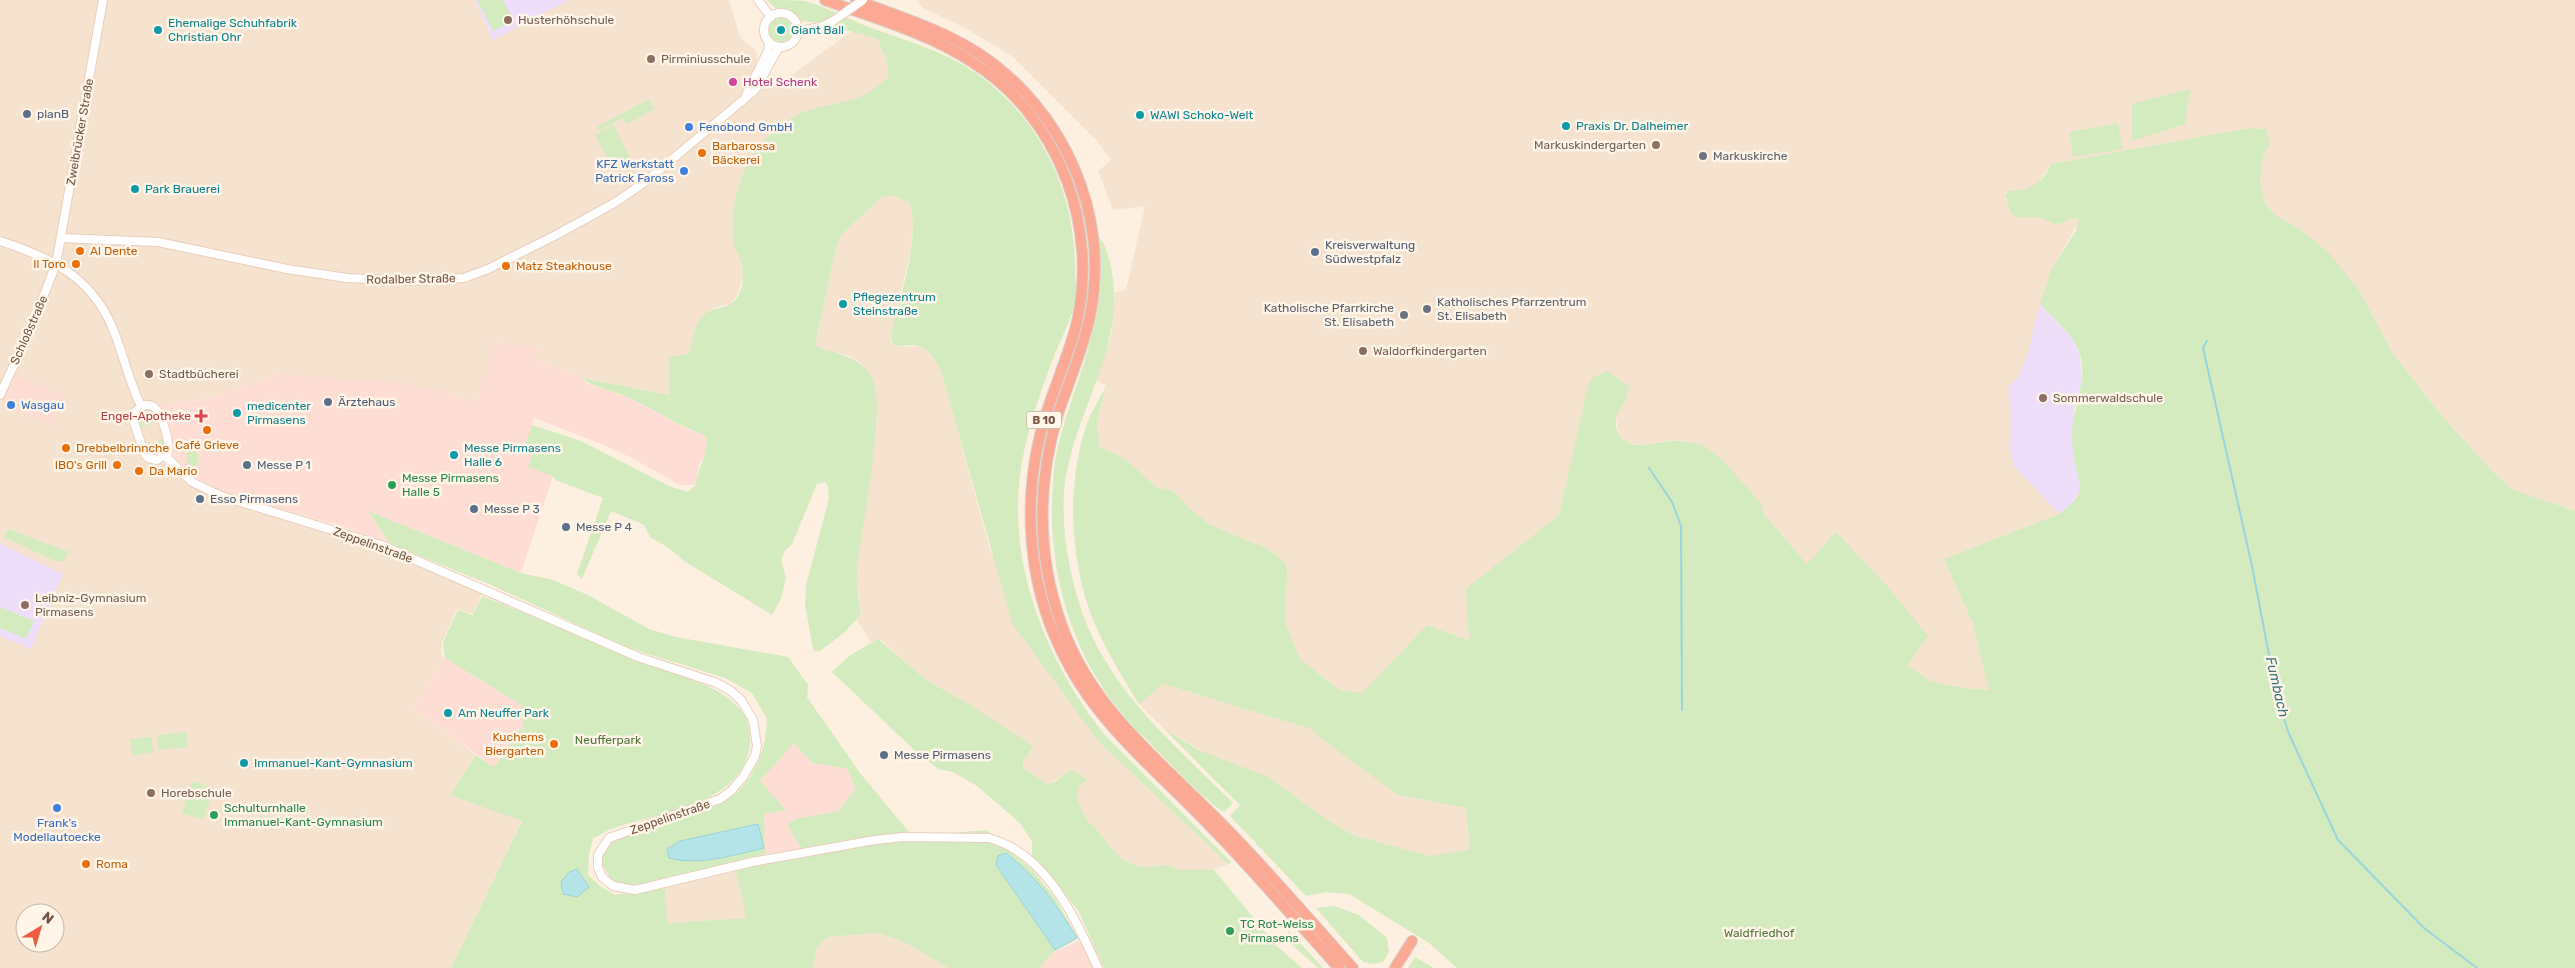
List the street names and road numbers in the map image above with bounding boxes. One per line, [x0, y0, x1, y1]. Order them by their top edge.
street label: Zweibrücker Straße [64, 77, 96, 187]
street label: Rodalber Straße [366, 271, 456, 287]
street label: Schloßstraße [8, 293, 51, 367]
road number: B 10 [1026, 412, 1062, 428]
street label: Zeppelinstraße [331, 524, 415, 566]
street label: Zeppelinstraße [628, 797, 712, 837]

